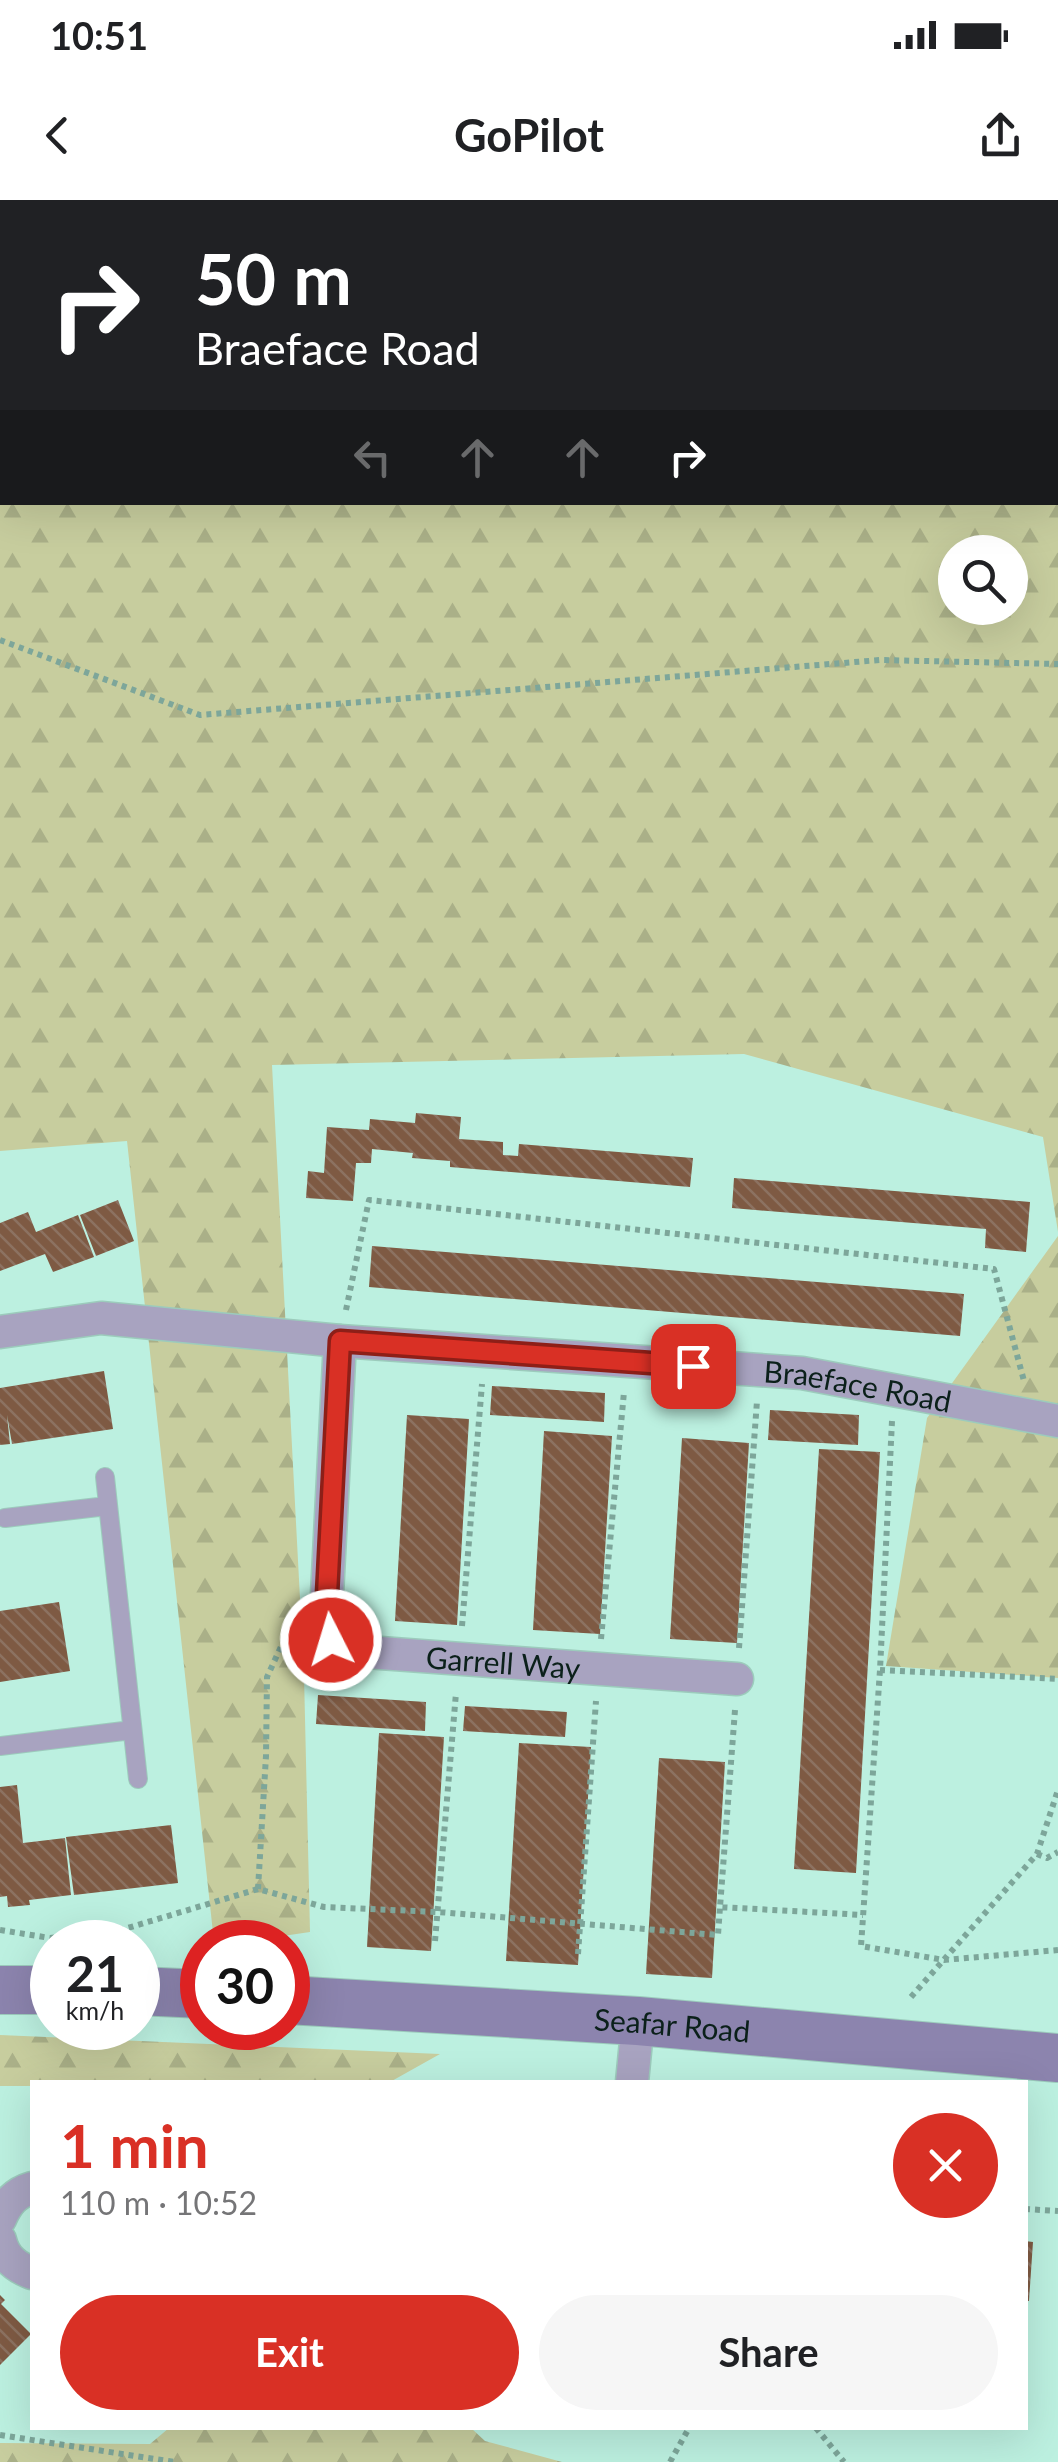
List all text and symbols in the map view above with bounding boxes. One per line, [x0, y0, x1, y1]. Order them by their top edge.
text: 10:51 [50, 12, 148, 58]
icon: back [30, 108, 85, 163]
text: GoPilot [454, 108, 604, 162]
icon: share [973, 108, 1028, 163]
text: 50 m [195, 236, 352, 320]
icon: right [30, 240, 160, 370]
text: Braeface Road [195, 321, 480, 375]
icon: left [345, 430, 400, 485]
icon: ahead [450, 430, 505, 485]
icon: ahead [555, 430, 610, 485]
icon: right [660, 430, 715, 485]
map controls [938, 535, 1028, 625]
button: search [938, 535, 1028, 625]
pin [651, 1324, 736, 1409]
icon: arrive [666, 1339, 721, 1394]
street label: Braeface Road [763, 1352, 955, 1419]
position arrow [279, 1588, 383, 1692]
street label: Garrell Way [425, 1638, 582, 1686]
speed limit sign: 30 [180, 1920, 310, 2050]
text: 21 [66, 1943, 124, 2003]
text: km/h [66, 1995, 124, 2025]
street label: Seafar Road [593, 2000, 752, 2049]
text: 1 min [60, 2109, 209, 2181]
button: close [893, 2113, 998, 2218]
text: 110 m · 10:52 [60, 2183, 257, 2222]
button: Exit [60, 2295, 519, 2410]
button: Share [539, 2295, 998, 2410]

